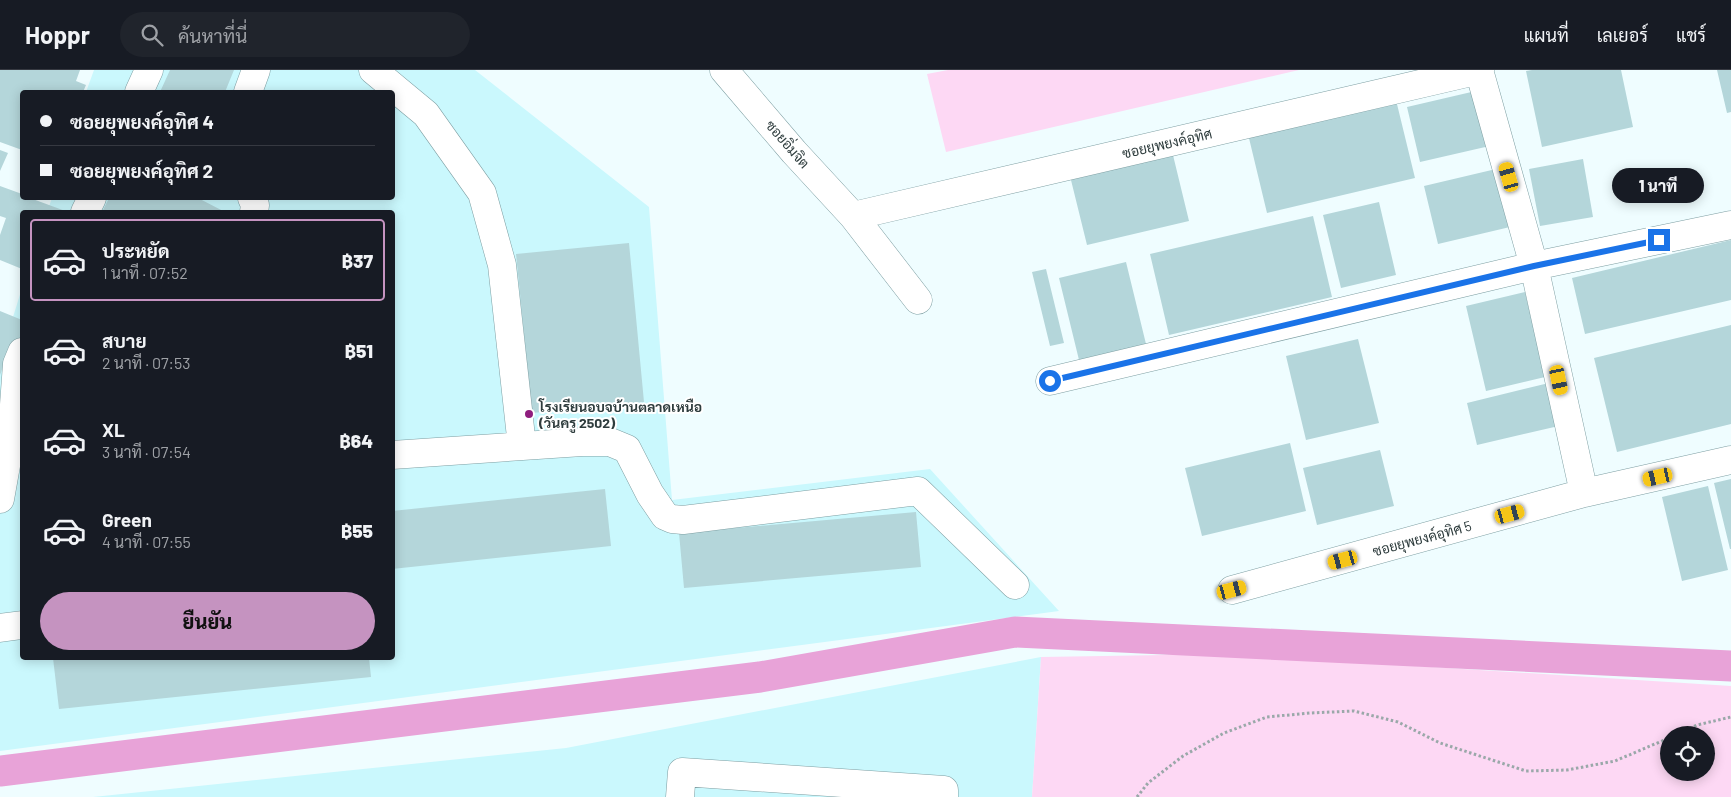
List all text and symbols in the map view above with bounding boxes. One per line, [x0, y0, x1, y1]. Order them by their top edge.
search box [120, 12, 470, 57]
text: Hoppr [25, 20, 90, 49]
icon: search [138, 21, 166, 49]
text: ค้นหาที่นี่ [178, 24, 247, 47]
text: แผนที่ [1524, 24, 1569, 46]
text: เลเยอร์ [1597, 24, 1648, 46]
text: แชร์ [1676, 24, 1706, 46]
text: ซอยยุพยงค์อุทิศ 4 [70, 110, 214, 133]
street label: ซอยอิ่มจิต [763, 115, 815, 171]
street label: ซอยยุพยงค์อุทิศ [1120, 124, 1214, 164]
text: ซอยยุพยงค์อุทิศ 2 [70, 159, 213, 182]
car [1497, 161, 1520, 193]
callout: 1 นาที [1613, 168, 1705, 202]
text: 1 นาที [1639, 176, 1677, 195]
route end [1648, 229, 1670, 251]
icon: car [42, 238, 87, 283]
text: ประหยัด [102, 239, 170, 262]
text: ฿37 [341, 249, 373, 272]
text: 1 นาที · 07:52 [102, 263, 188, 282]
icon: car [42, 328, 87, 373]
text: สบาย [102, 329, 147, 352]
text: ฿51 [344, 339, 373, 362]
text: 2 นาที · 07:53 [102, 353, 191, 372]
car [1548, 364, 1569, 396]
route start [1039, 370, 1061, 392]
place label: โรงเรียนอบจบ้านตลาดเหนือ (วันครู 2502) [538, 398, 702, 434]
marker: โรงเรียนอบจบ้านตลาดเหนือ (วันครู 2502) [523, 408, 535, 420]
icon: car [42, 418, 87, 463]
text: XL [102, 418, 125, 441]
text: ฿64 [339, 429, 373, 452]
text: 3 นาที · 07:54 [102, 442, 191, 461]
car [1641, 466, 1674, 488]
car [1493, 503, 1526, 525]
icon: car [42, 508, 87, 553]
text: Green [102, 508, 152, 531]
street label: ซอยยุพยงค์อุทิศ 5 [1371, 517, 1474, 561]
text: ฿55 [341, 519, 373, 542]
text: 4 นาที · 07:55 [102, 532, 191, 551]
car [1326, 549, 1359, 571]
car [1215, 579, 1248, 601]
button: ยืนยัน [40, 592, 375, 650]
map controls [1660, 726, 1715, 781]
button: locate [1660, 726, 1715, 781]

